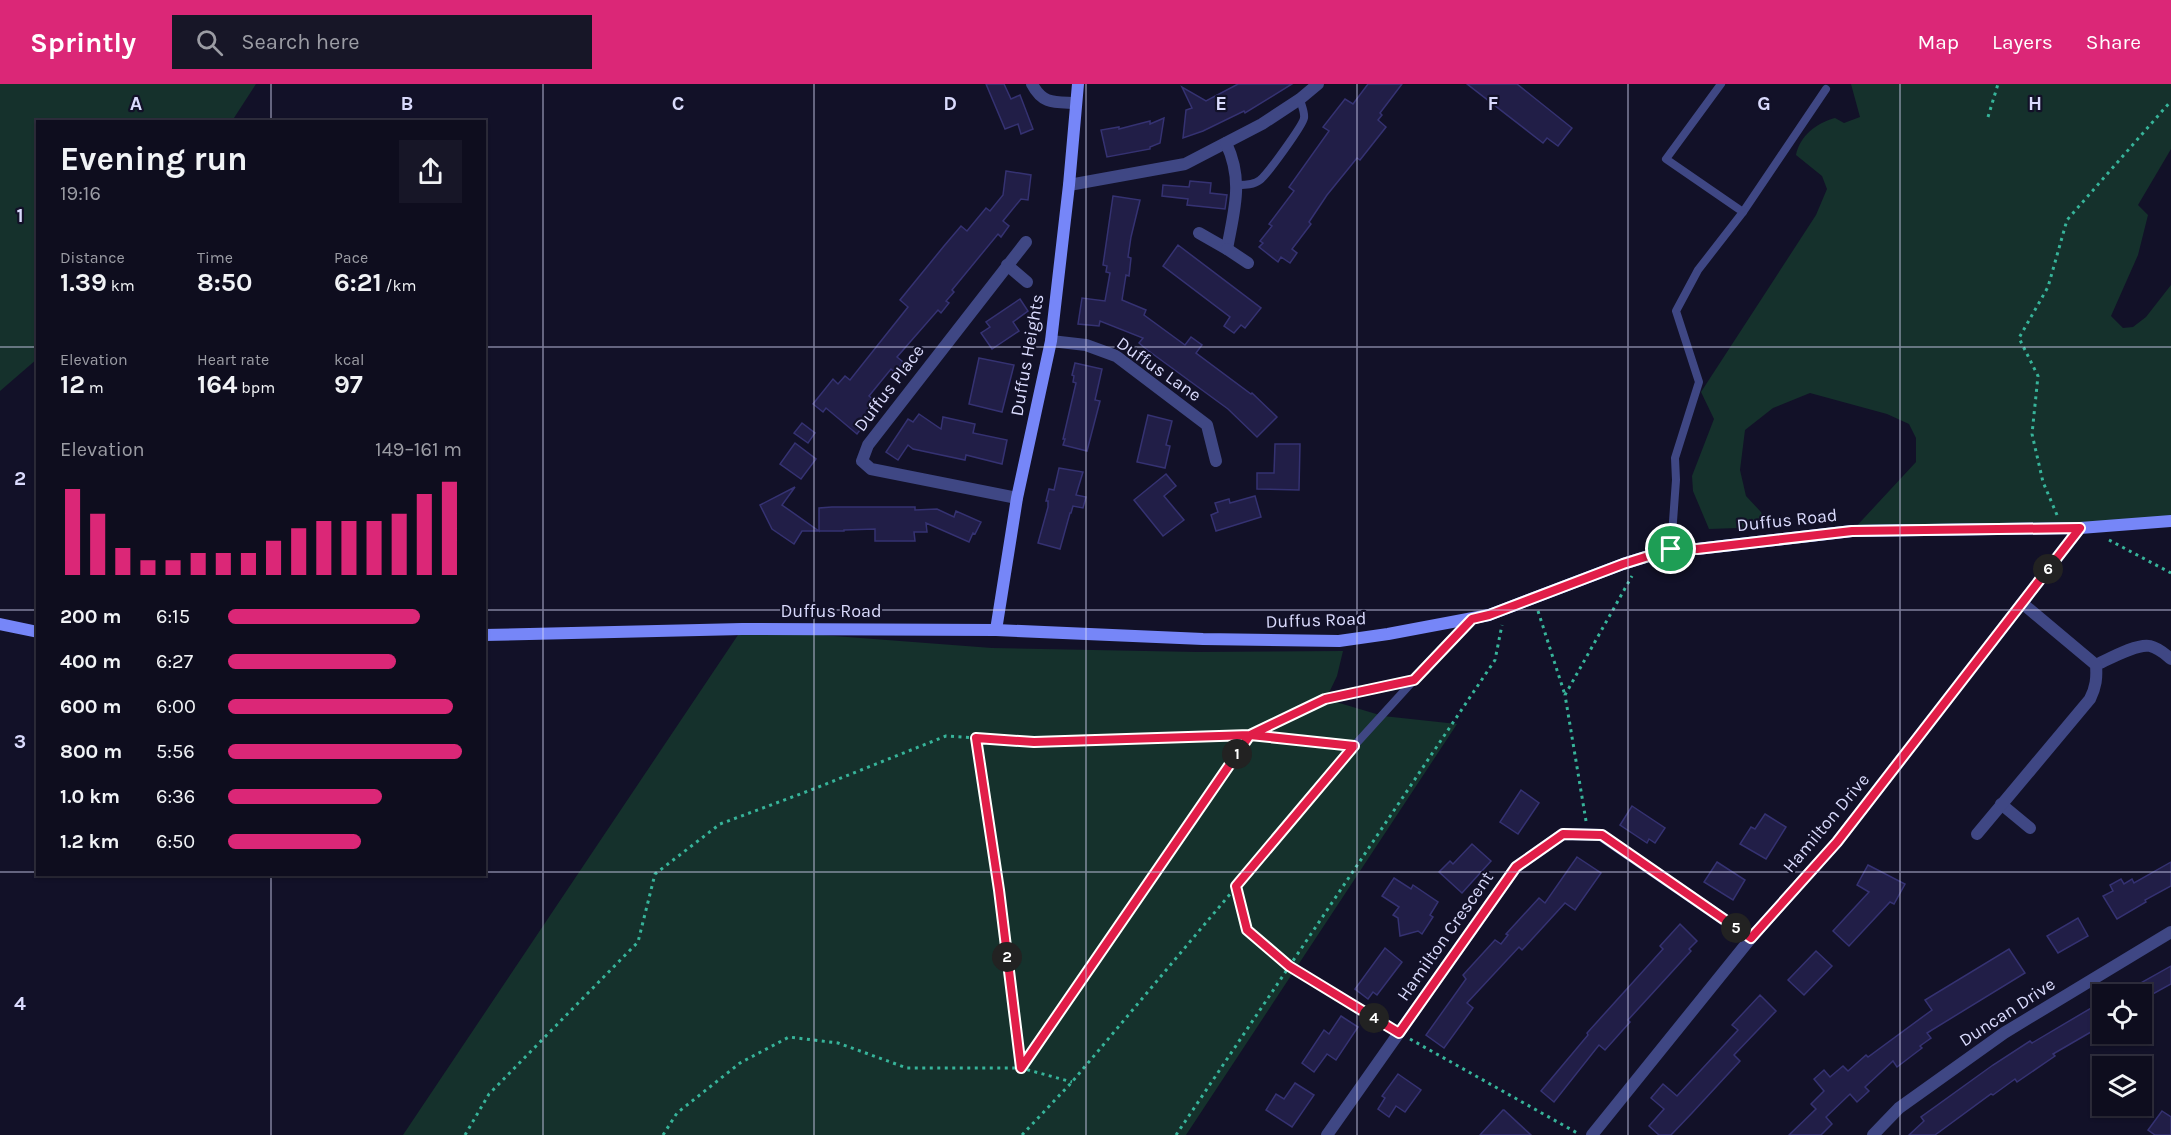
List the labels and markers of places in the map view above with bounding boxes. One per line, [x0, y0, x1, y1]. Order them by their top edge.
pin [1645, 523, 1696, 574]
pin: 6 [2033, 554, 2063, 584]
pin: 1 [1222, 739, 1252, 769]
pin: 5 [1721, 913, 1751, 943]
pin: 2 [992, 942, 1022, 972]
pin: 4 [1359, 1003, 1389, 1033]

